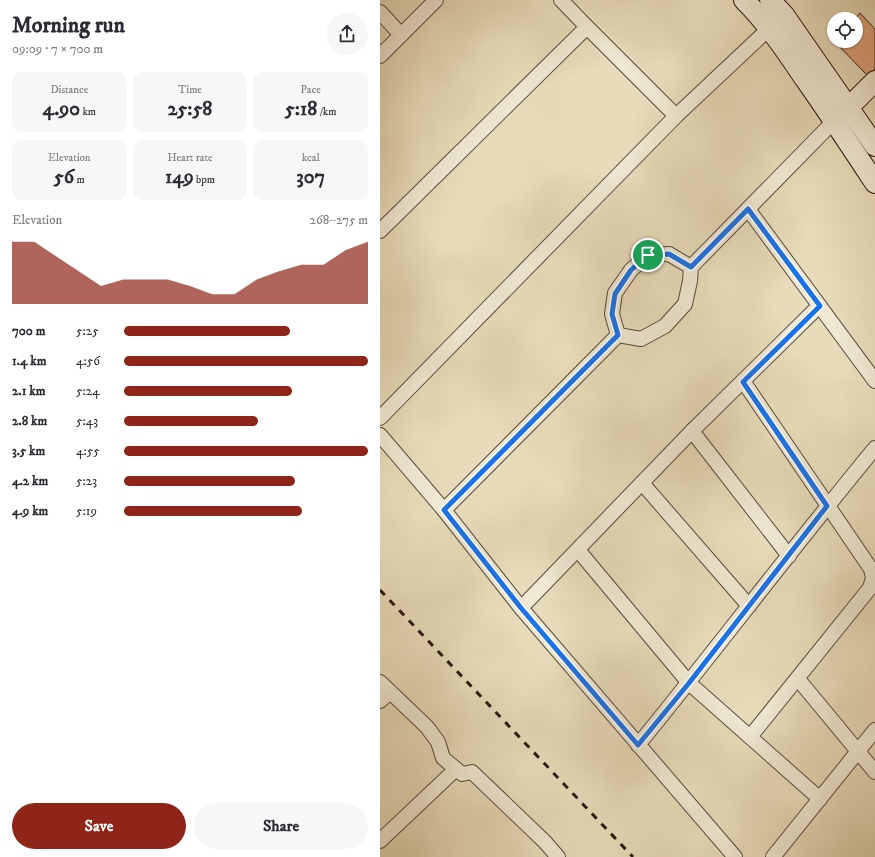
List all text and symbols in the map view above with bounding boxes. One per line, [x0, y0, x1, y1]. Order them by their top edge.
text: Morning run [12, 12, 125, 39]
map controls [827, 12, 863, 48]
button: locate [827, 12, 863, 48]
button: share [326, 13, 368, 55]
text: 09:09 · 7 × 700 m [12, 41, 103, 57]
text: Distance [50, 83, 88, 97]
text: Time [178, 83, 202, 97]
text: Pace [300, 83, 321, 97]
text: 4.90 [43, 97, 80, 122]
text: 25:58 [168, 97, 212, 122]
text: 5:18 [285, 97, 317, 122]
text: km [80, 105, 96, 119]
text: /km [317, 105, 336, 119]
text: Elevation [48, 151, 91, 165]
text: Heart rate [167, 151, 213, 165]
text: kcal [302, 151, 320, 165]
text: 56 [54, 165, 74, 190]
text: 149 [165, 165, 194, 190]
text: 307 [296, 165, 325, 190]
text: m [74, 173, 85, 187]
text: bpm [194, 173, 215, 187]
text: Elevation [12, 212, 62, 228]
text: 268–275 m [310, 212, 368, 228]
pin [631, 238, 665, 272]
icon: arrive [637, 244, 659, 266]
text: 700 m [12, 323, 45, 339]
text: 5:25 [76, 323, 99, 339]
text: 1.4 km [12, 353, 46, 369]
text: 4:56 [76, 353, 100, 369]
text: 2.1 km [12, 383, 45, 399]
text: 5:24 [76, 383, 100, 399]
text: 2.8 km [12, 413, 47, 429]
text: 5:43 [76, 413, 98, 429]
text: 3.5 km [12, 443, 45, 459]
text: 4:55 [76, 443, 100, 459]
text: 4.2 km [12, 473, 48, 489]
text: 5:23 [76, 473, 97, 489]
text: 4.9 km [12, 503, 48, 519]
text: 5:19 [76, 503, 97, 519]
button: Save [12, 803, 186, 849]
button: Share [194, 803, 368, 849]

